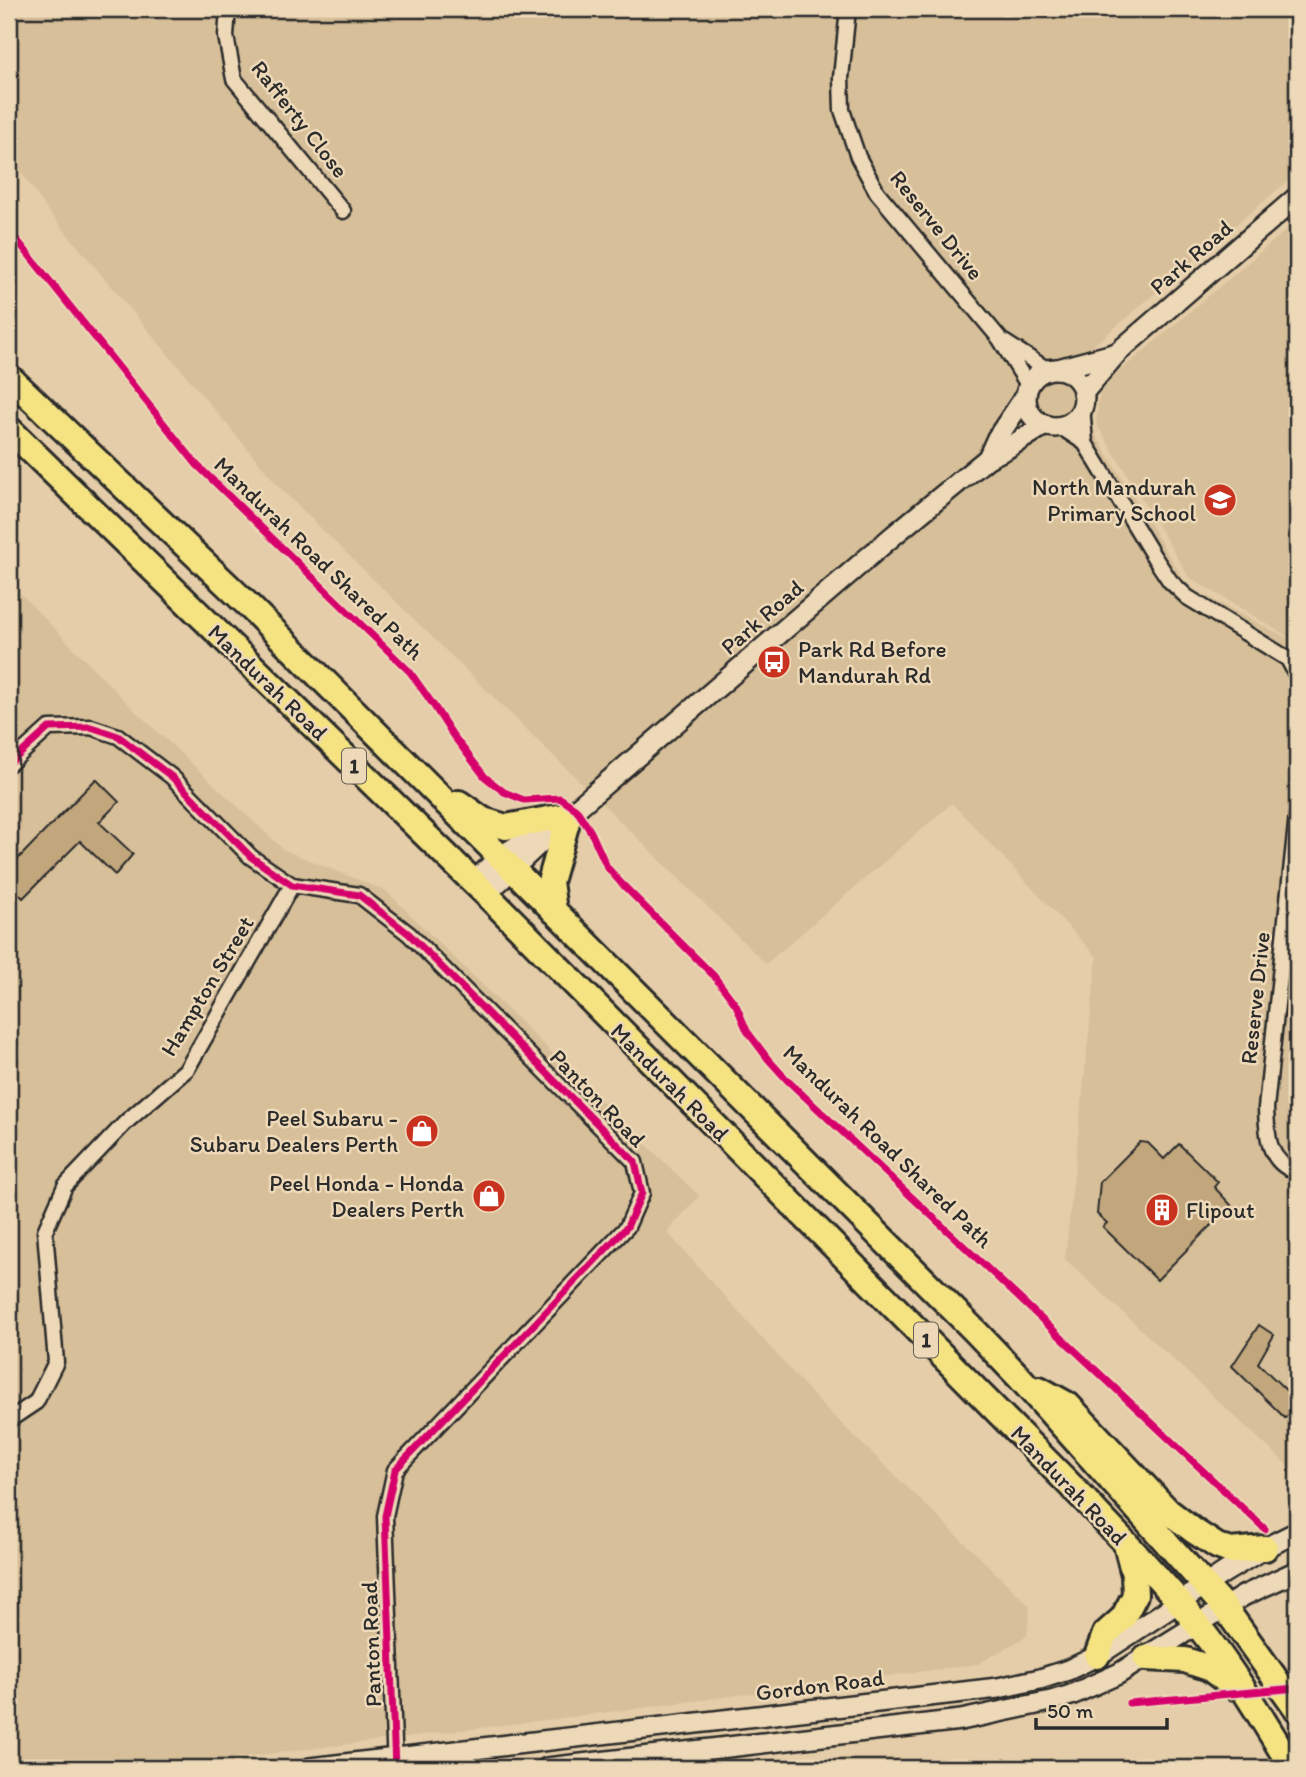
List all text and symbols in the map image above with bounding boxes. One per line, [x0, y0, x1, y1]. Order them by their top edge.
street label: Rafferty Close [245, 55, 355, 183]
street label: Reserve Drive [884, 164, 990, 286]
street label: Park Road [1144, 213, 1239, 301]
street label: Mandurah Road Shared Path [208, 450, 430, 666]
place label: North Mandurah Primary School [1032, 473, 1197, 527]
school or university icon: North Mandurah Primary School [1201, 481, 1239, 519]
street label: Park Road [715, 573, 810, 661]
street label: Mandurah Road [202, 618, 334, 746]
place label: Park Rd Before Mandurah Rd [798, 635, 947, 689]
bus stop icon: Park Rd Before Mandurah Rd [755, 643, 793, 681]
road number: 1 [342, 748, 366, 784]
street label: Hampton Street [154, 911, 260, 1061]
street label: Reserve Drive [1234, 930, 1276, 1066]
street label: Mandurah Road [605, 1017, 735, 1147]
street label: Mandurah Road Shared Path [777, 1038, 999, 1254]
street label: Panton Road [544, 1043, 652, 1153]
place label: Peel Subaru - Subaru Dealers Perth [190, 1104, 398, 1158]
shop icon: Peel Subaru - Subaru Dealers Perth [403, 1112, 441, 1150]
place label: Peel Honda - Honda Dealers Perth [269, 1169, 464, 1223]
shop icon: Peel Honda - Honda Dealers Perth [470, 1177, 508, 1215]
building icon: Flipout [1143, 1191, 1181, 1229]
place label: Flipout [1186, 1196, 1255, 1224]
road number: 1 [914, 1322, 938, 1358]
street label: Mandurah Road [1005, 1419, 1133, 1551]
street label: Panton Road [355, 1580, 387, 1708]
street label: Gordon Road [754, 1663, 886, 1707]
scale bar [1036, 1686, 1168, 1730]
text: 50 m [1047, 1698, 1094, 1723]

